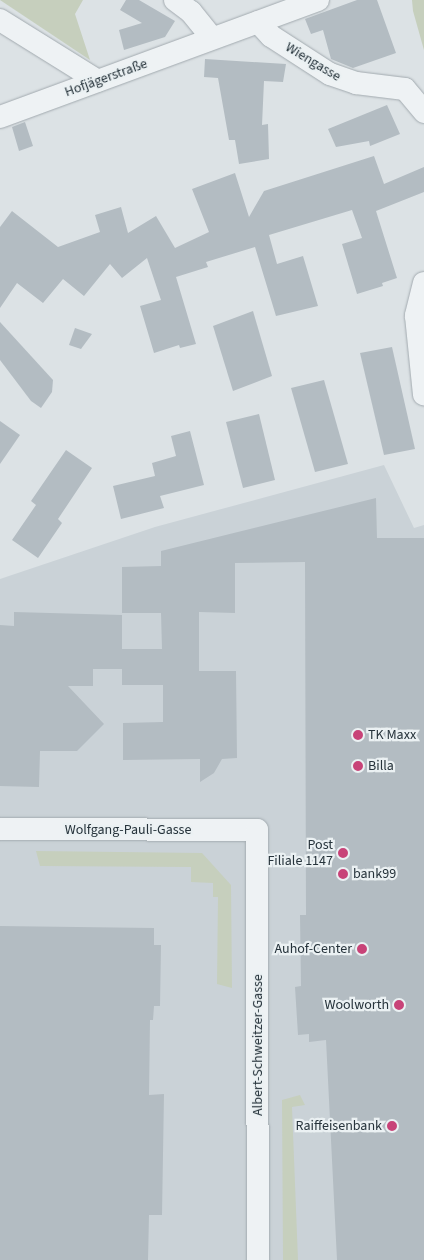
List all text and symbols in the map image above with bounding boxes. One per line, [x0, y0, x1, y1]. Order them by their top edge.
street label: Wiengasse [282, 39, 344, 85]
street label: Hofjägerstraße [62, 55, 150, 101]
place label: TK Maxx [368, 727, 416, 743]
marker: TK Maxx [352, 729, 364, 741]
place label: Billa [368, 758, 394, 774]
marker: Billa [352, 760, 364, 772]
street label: Wolfgang-Pauli-Gasse [65, 822, 191, 838]
place label: Post Filiale 1147 [267, 837, 333, 870]
marker: Post Filiale 1147 [337, 847, 349, 859]
place label: bank99 [353, 866, 396, 882]
marker: bank99 [337, 868, 349, 880]
place label: Auhof-Center [275, 941, 352, 957]
marker: Auhof-Center [356, 943, 368, 955]
street label: Albert-Schweitzer-Gasse [250, 974, 266, 1116]
place label: Woolworth [324, 997, 389, 1013]
marker: Woolworth [393, 999, 405, 1011]
place label: Raiffeisenbank [296, 1118, 382, 1134]
marker: Raiffeisenbank [386, 1120, 398, 1132]

